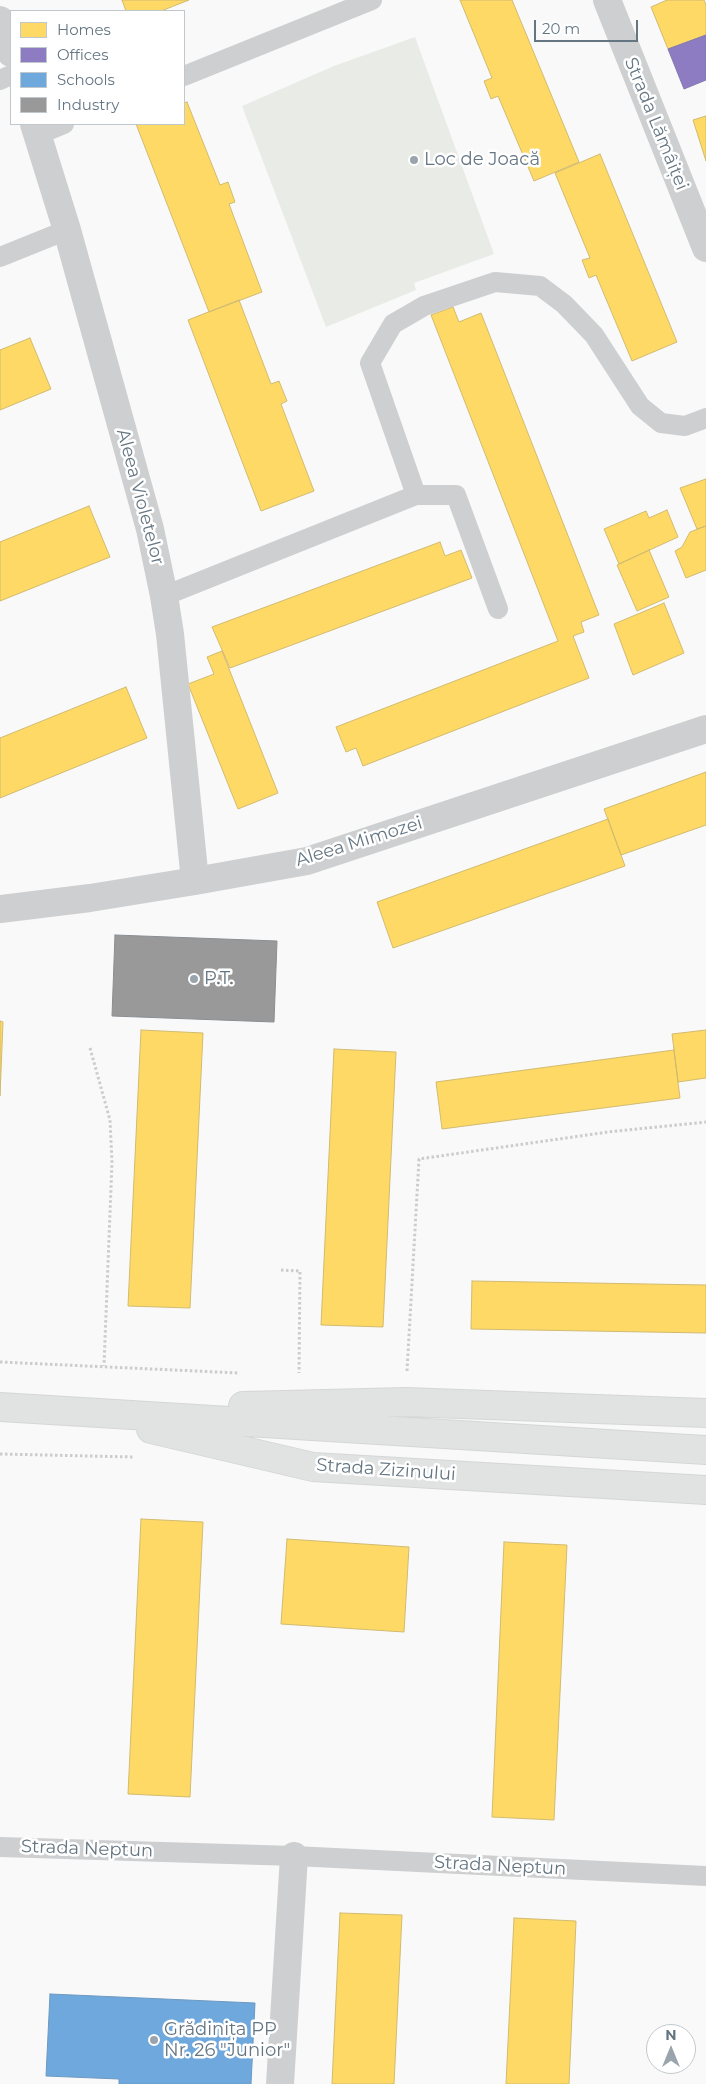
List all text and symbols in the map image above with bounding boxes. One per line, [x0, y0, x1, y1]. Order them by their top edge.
legend [10, 10, 185, 125]
scale bar [536, 10, 640, 42]
text: 20 m [542, 19, 580, 38]
text: Homes [57, 20, 111, 39]
text: Offices [57, 45, 109, 64]
street label: Strada Lămâiței [620, 54, 692, 194]
text: Schools [57, 70, 115, 89]
text: Industry [57, 95, 119, 114]
place label: Loc de Joacă [424, 149, 540, 171]
marker: Loc de Joacă [408, 154, 420, 166]
street label: Aleea Violetelor [111, 427, 169, 567]
street label: Aleea Mimozei [293, 812, 425, 872]
place label: P.T. [204, 968, 233, 990]
marker: P.T. [188, 973, 200, 985]
street label: Strada Zizinului [316, 1454, 456, 1486]
street label: Strada Neptun [21, 1836, 153, 1862]
street label: Strada Neptun [433, 1852, 567, 1880]
place label: Grădinița PP Nr. 26 "Junior" [164, 2019, 290, 2062]
north arrow [646, 2024, 696, 2074]
text: N [665, 2026, 677, 2044]
marker: Grădinița PP Nr. 26 "Junior" [148, 2034, 160, 2046]

